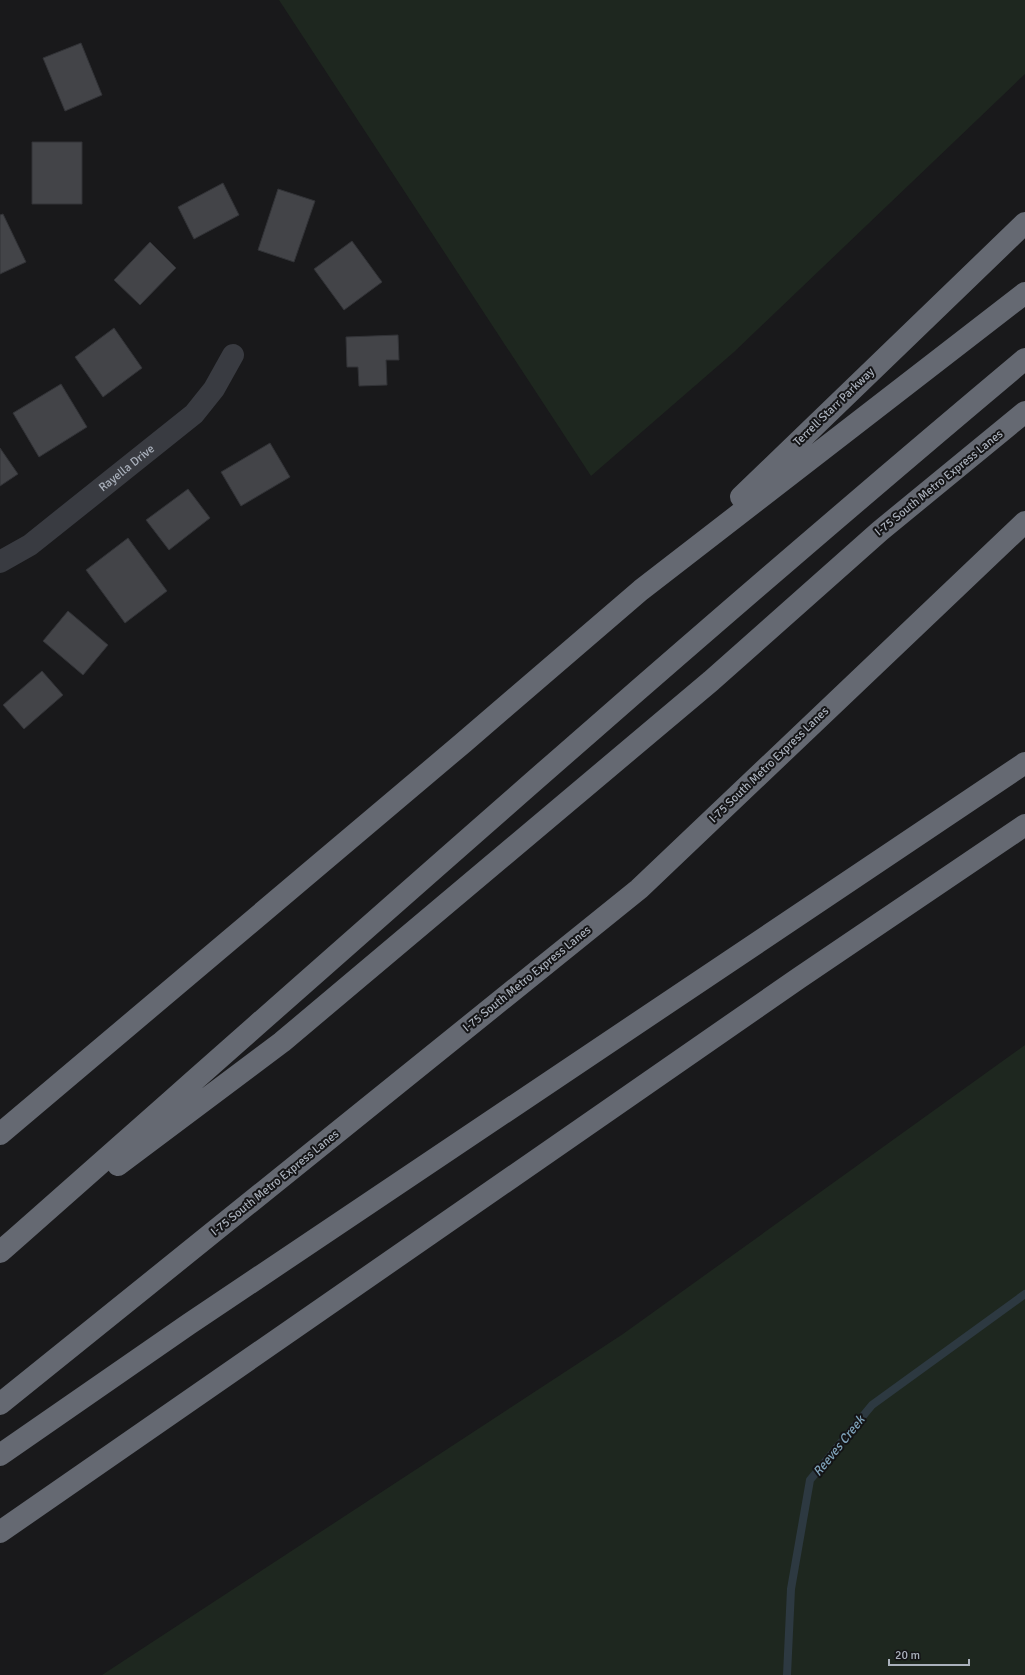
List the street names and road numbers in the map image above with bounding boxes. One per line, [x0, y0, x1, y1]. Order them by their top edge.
street label: Terrell Starr Parkway [790, 364, 878, 449]
street label: I-75 South Metro Express Lanes [872, 427, 1006, 539]
street label: Rayella Drive [96, 441, 157, 495]
street label: I-75 South Metro Express Lanes [706, 704, 832, 826]
street label: I-75 South Metro Express Lanes [460, 923, 594, 1035]
street label: I-75 South Metro Express Lanes [208, 1127, 342, 1239]

